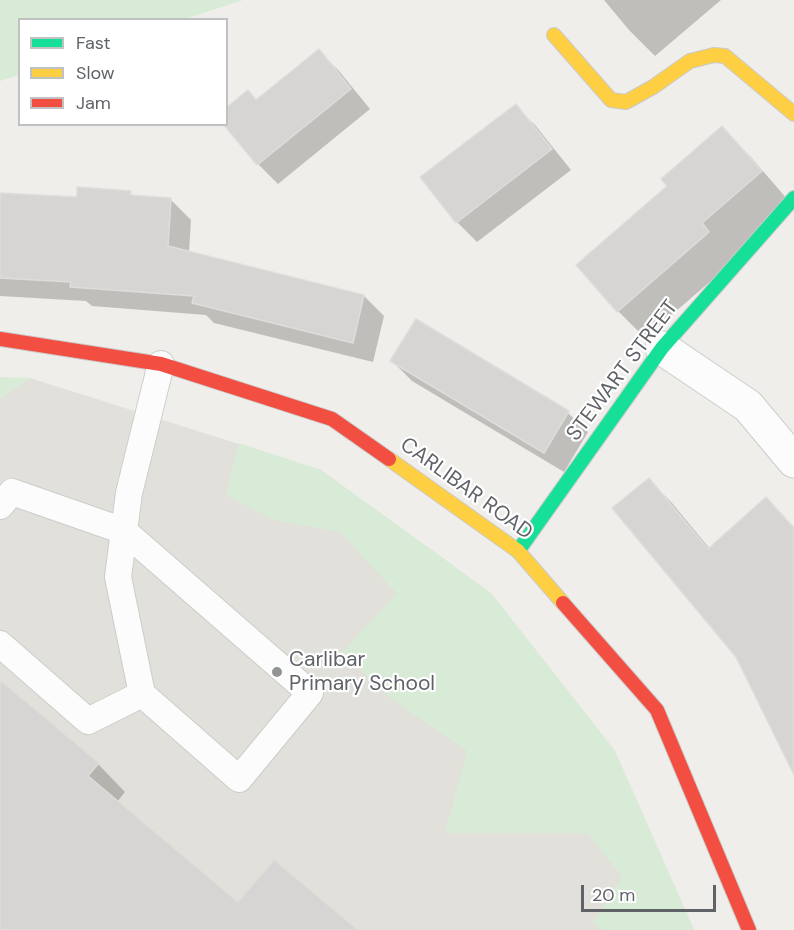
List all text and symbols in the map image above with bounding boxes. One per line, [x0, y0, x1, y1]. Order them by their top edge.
legend [18, 18, 228, 126]
text: Fast [76, 31, 111, 55]
text: Slow [76, 61, 115, 85]
text: Jam [76, 91, 111, 115]
street label: STEWART STREET [562, 296, 684, 446]
street label: CARLIBAR ROAD [395, 432, 537, 546]
place label: Carlibar Primary School [289, 647, 435, 697]
marker: Carlibar Primary School [270, 665, 284, 679]
scale bar [584, 873, 719, 911]
text: 20 m [592, 883, 635, 907]

